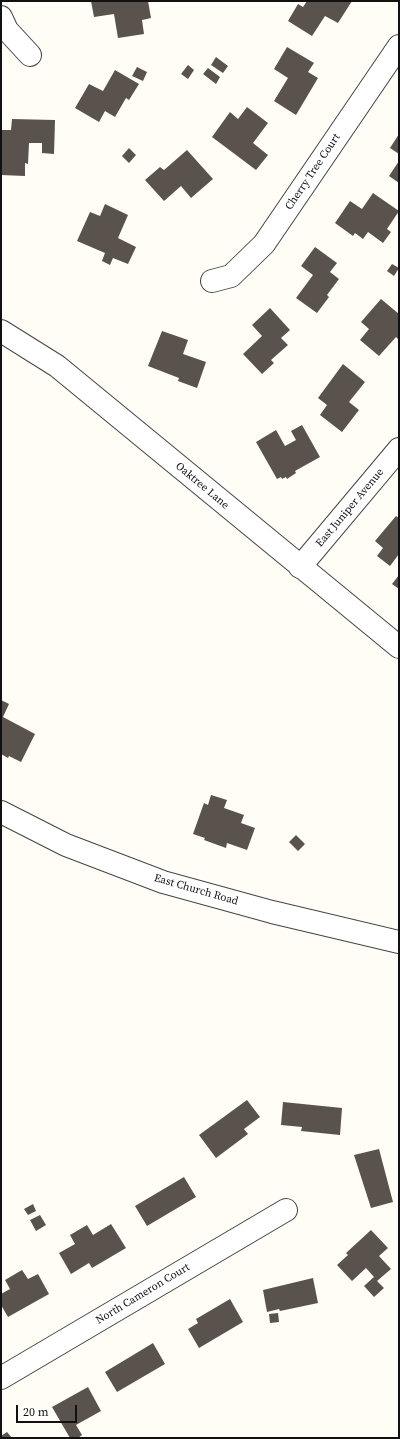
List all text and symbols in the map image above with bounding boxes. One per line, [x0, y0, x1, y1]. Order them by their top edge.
street label: Cherry Tree Court [283, 131, 343, 213]
street label: Oaktree Lane [173, 460, 231, 512]
street label: East Juniper Avenue [313, 466, 387, 550]
street label: East Church Road [152, 872, 240, 908]
street label: North Cameron Court [94, 1261, 192, 1327]
scale bar [18, 1397, 79, 1423]
text: 20 m [23, 1404, 49, 1420]

